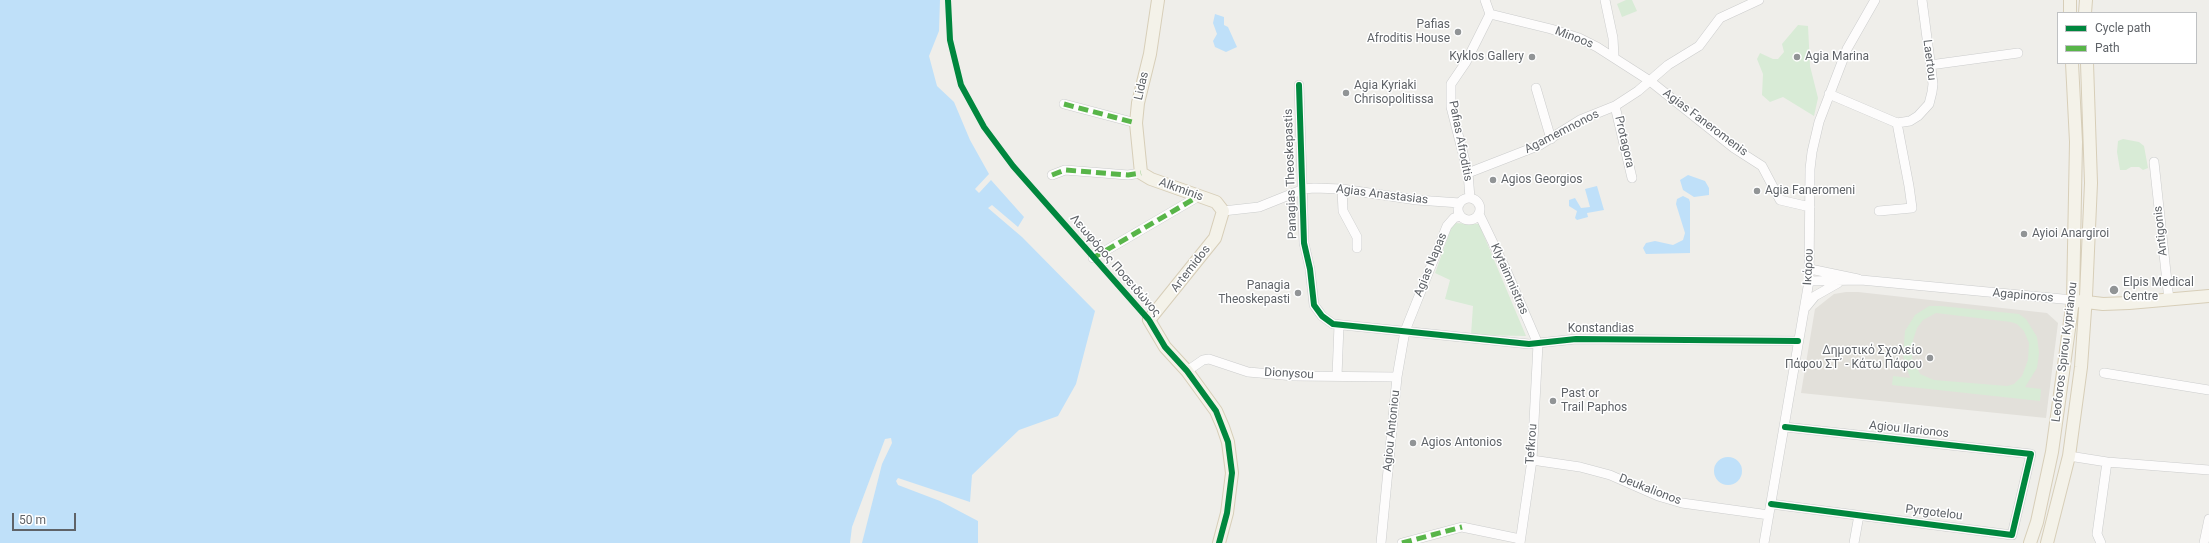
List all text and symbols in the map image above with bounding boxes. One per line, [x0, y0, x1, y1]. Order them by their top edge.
legend [2057, 12, 2197, 64]
place label: Pafias Afroditis House [1367, 18, 1450, 46]
text: Cycle path [2095, 21, 2151, 35]
street label: Minoos [1553, 24, 1595, 52]
marker: Pafias Afroditis House [1453, 27, 1463, 37]
street label: Laertou [1919, 39, 1939, 81]
text: Path [2095, 41, 2120, 55]
place label: Kyklos Gallery [1449, 50, 1524, 64]
place label: Agia Marina [1805, 50, 1869, 64]
marker: Kyklos Gallery [1527, 52, 1537, 62]
marker: Agia Marina [1792, 52, 1802, 62]
street label: Lidas [1132, 70, 1152, 102]
place label: Agia Kyriaki Chrisopolitissa [1354, 79, 1434, 107]
street label: Agias Faneromenis [1660, 86, 1750, 160]
marker: Agia Kyriaki Chrisopolitissa [1341, 88, 1351, 98]
street label: Pafias Afroditis [1445, 99, 1475, 183]
street label: Agamemnonos [1522, 107, 1602, 157]
street label: Panagias Theoskepastis [1282, 109, 1300, 239]
street label: Protagora [1611, 115, 1637, 169]
place label: Agios Georgios [1501, 173, 1583, 187]
street label: Alkminis [1157, 175, 1205, 205]
marker: Agios Georgios [1488, 175, 1498, 185]
street label: Agias Anastasias [1335, 182, 1429, 208]
place label: Agia Faneromeni [1765, 184, 1855, 198]
marker: Agia Faneromeni [1752, 186, 1762, 196]
street label: Antigonis [2151, 205, 2171, 257]
street label: Λεωφόρος Ποσειδώνος [1067, 212, 1163, 320]
place label: Ayioi Anargiroi [2032, 227, 2109, 241]
marker: Ayioi Anargiroi [2019, 229, 2029, 239]
street label: Agias Napas [1412, 231, 1450, 299]
street label: Klytaimnistras [1487, 241, 1531, 317]
street label: Artemidos [1168, 243, 1214, 295]
street label: Ικάρου [1801, 248, 1817, 286]
place label: Elpis Medical Centre [2123, 276, 2194, 304]
place label: Panagia Theoskepasti [1218, 279, 1290, 307]
street label: Leoforos Spirou Kyprianou [2049, 281, 2081, 423]
marker: Elpis Medical Centre [2108, 284, 2120, 296]
street label: Agapinoros [1992, 286, 2054, 306]
marker: Panagia Theoskepasti [1293, 288, 1303, 298]
street label: Konstandias [1568, 322, 1634, 336]
place label: Δημοτικό Σχολείο Πάφου ΣΤ΄ - Κάτω Πάφου [1785, 344, 1922, 372]
marker: Δημοτικό Σχολείο Πάφου ΣΤ΄ - Κάτω Πάφου [1925, 353, 1935, 363]
street label: Dionysou [1264, 366, 1314, 382]
place label: Past or Trail Paphos [1561, 387, 1627, 415]
street label: Agiou Antoniou [1381, 389, 1403, 473]
marker: Past or Trail Paphos [1548, 396, 1558, 406]
street label: Agiou Ilarionos [1868, 419, 1950, 441]
street label: Tefkrou [1523, 423, 1541, 465]
place label: Agios Antonios [1421, 436, 1502, 450]
marker: Agios Antonios [1408, 438, 1418, 448]
street label: Deukalionos [1617, 471, 1683, 509]
street label: Pyrgotelou [1905, 502, 1963, 524]
scale bar [14, 505, 78, 531]
text: 50 m [19, 513, 46, 527]

